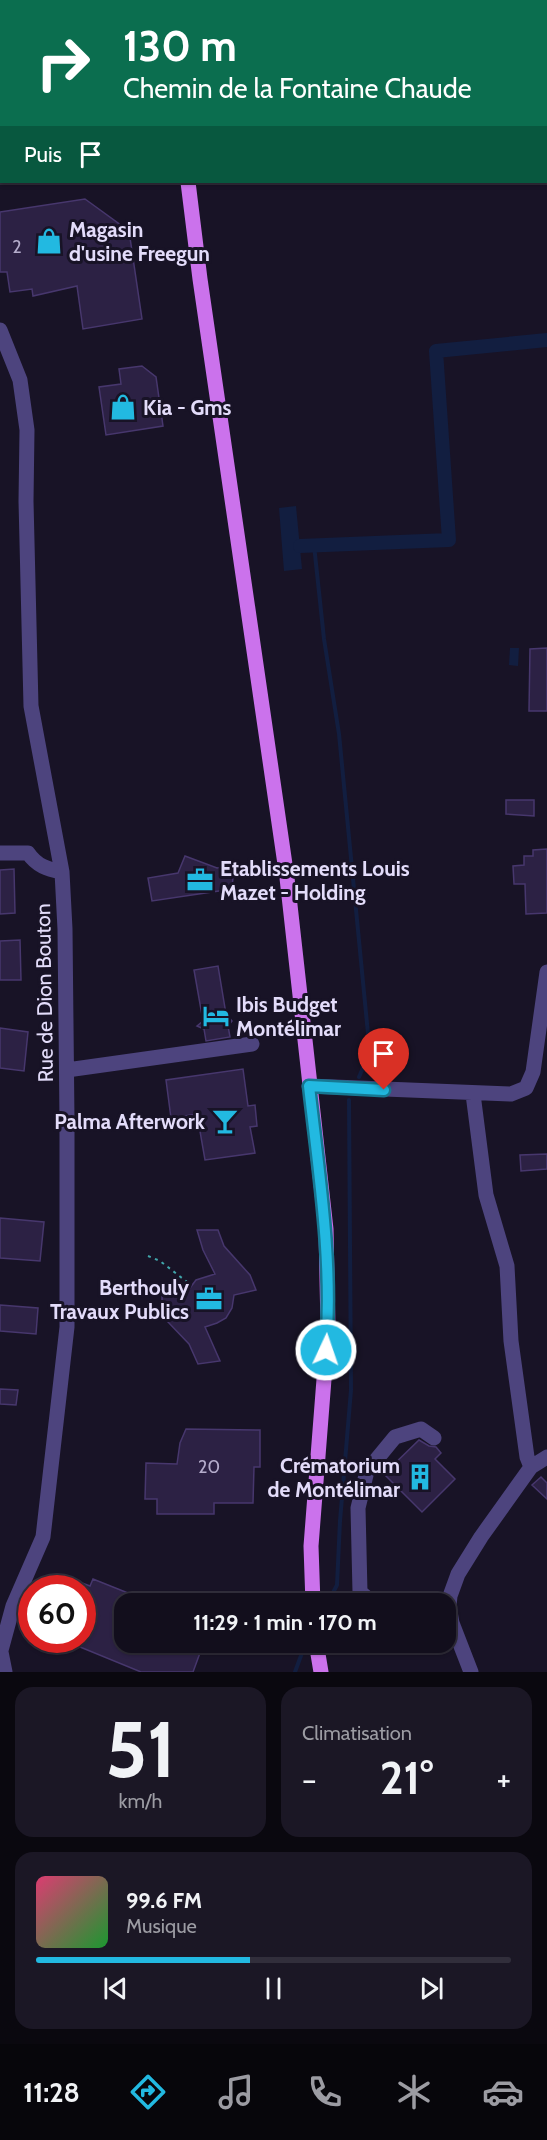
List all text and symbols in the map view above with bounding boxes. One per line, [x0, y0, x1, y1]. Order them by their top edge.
text: 130 m [123, 20, 237, 72]
icon: right [24, 24, 102, 102]
text: Chemin de la Fontaine Chaude [123, 72, 472, 105]
icon: arrive [74, 138, 107, 171]
text: Puis [24, 141, 62, 168]
place label: Magasin d'usine Freegun [69, 217, 210, 266]
shop icon: Magasin d'usine Freegun [34, 226, 64, 256]
house number: 2 [12, 236, 22, 258]
shop icon: Kia - Gms [108, 392, 138, 422]
place label: Kia - Gms [143, 395, 232, 420]
place label: Etablissements Louis Mazet - Holding [220, 856, 410, 905]
office icon: Etablissements Louis Mazet - Holding [185, 865, 215, 895]
street label: Rue de Dion Bouton [30, 903, 58, 1083]
place label: Ibis Budget Montélimar [236, 992, 341, 1041]
hotel icon: Ibis Budget Montélimar [201, 1001, 231, 1031]
pin [358, 1028, 409, 1090]
icon: arrive [367, 1037, 400, 1070]
bar icon: Palma Afterwork [210, 1106, 240, 1136]
place label: Palma Afterwork [54, 1109, 206, 1134]
place label: Berthouly Travaux Publics [50, 1275, 190, 1324]
office icon: Berthouly Travaux Publics [194, 1284, 224, 1314]
position arrow [294, 1318, 358, 1382]
place label: Crématorium de Montélimar [268, 1453, 400, 1502]
house number: 20 [198, 1456, 220, 1478]
building icon: Crématorium de Montélimar [405, 1462, 435, 1492]
speed limit sign: 60 [18, 1575, 96, 1653]
text: 11:29 · 1 min · 170 m [193, 1609, 377, 1636]
text: 51 [105, 1702, 176, 1797]
text: Climatisation [302, 1721, 412, 1745]
text: 21° [380, 1751, 433, 1805]
text: − [302, 1759, 317, 1799]
text: + [496, 1759, 511, 1799]
text: km/h [119, 1789, 162, 1813]
text: 99.6 FM [126, 1887, 202, 1914]
text: Musique [126, 1914, 197, 1938]
icon: previous [99, 1972, 132, 2005]
icon: pause [257, 1972, 290, 2005]
icon: next [415, 1972, 448, 2005]
icon: directions [127, 2071, 169, 2113]
icon: music [215, 2071, 257, 2113]
icon: phone [304, 2071, 346, 2113]
icon: climate [393, 2071, 435, 2113]
icon: car [482, 2071, 524, 2113]
text: 11:28 [23, 2076, 80, 2109]

